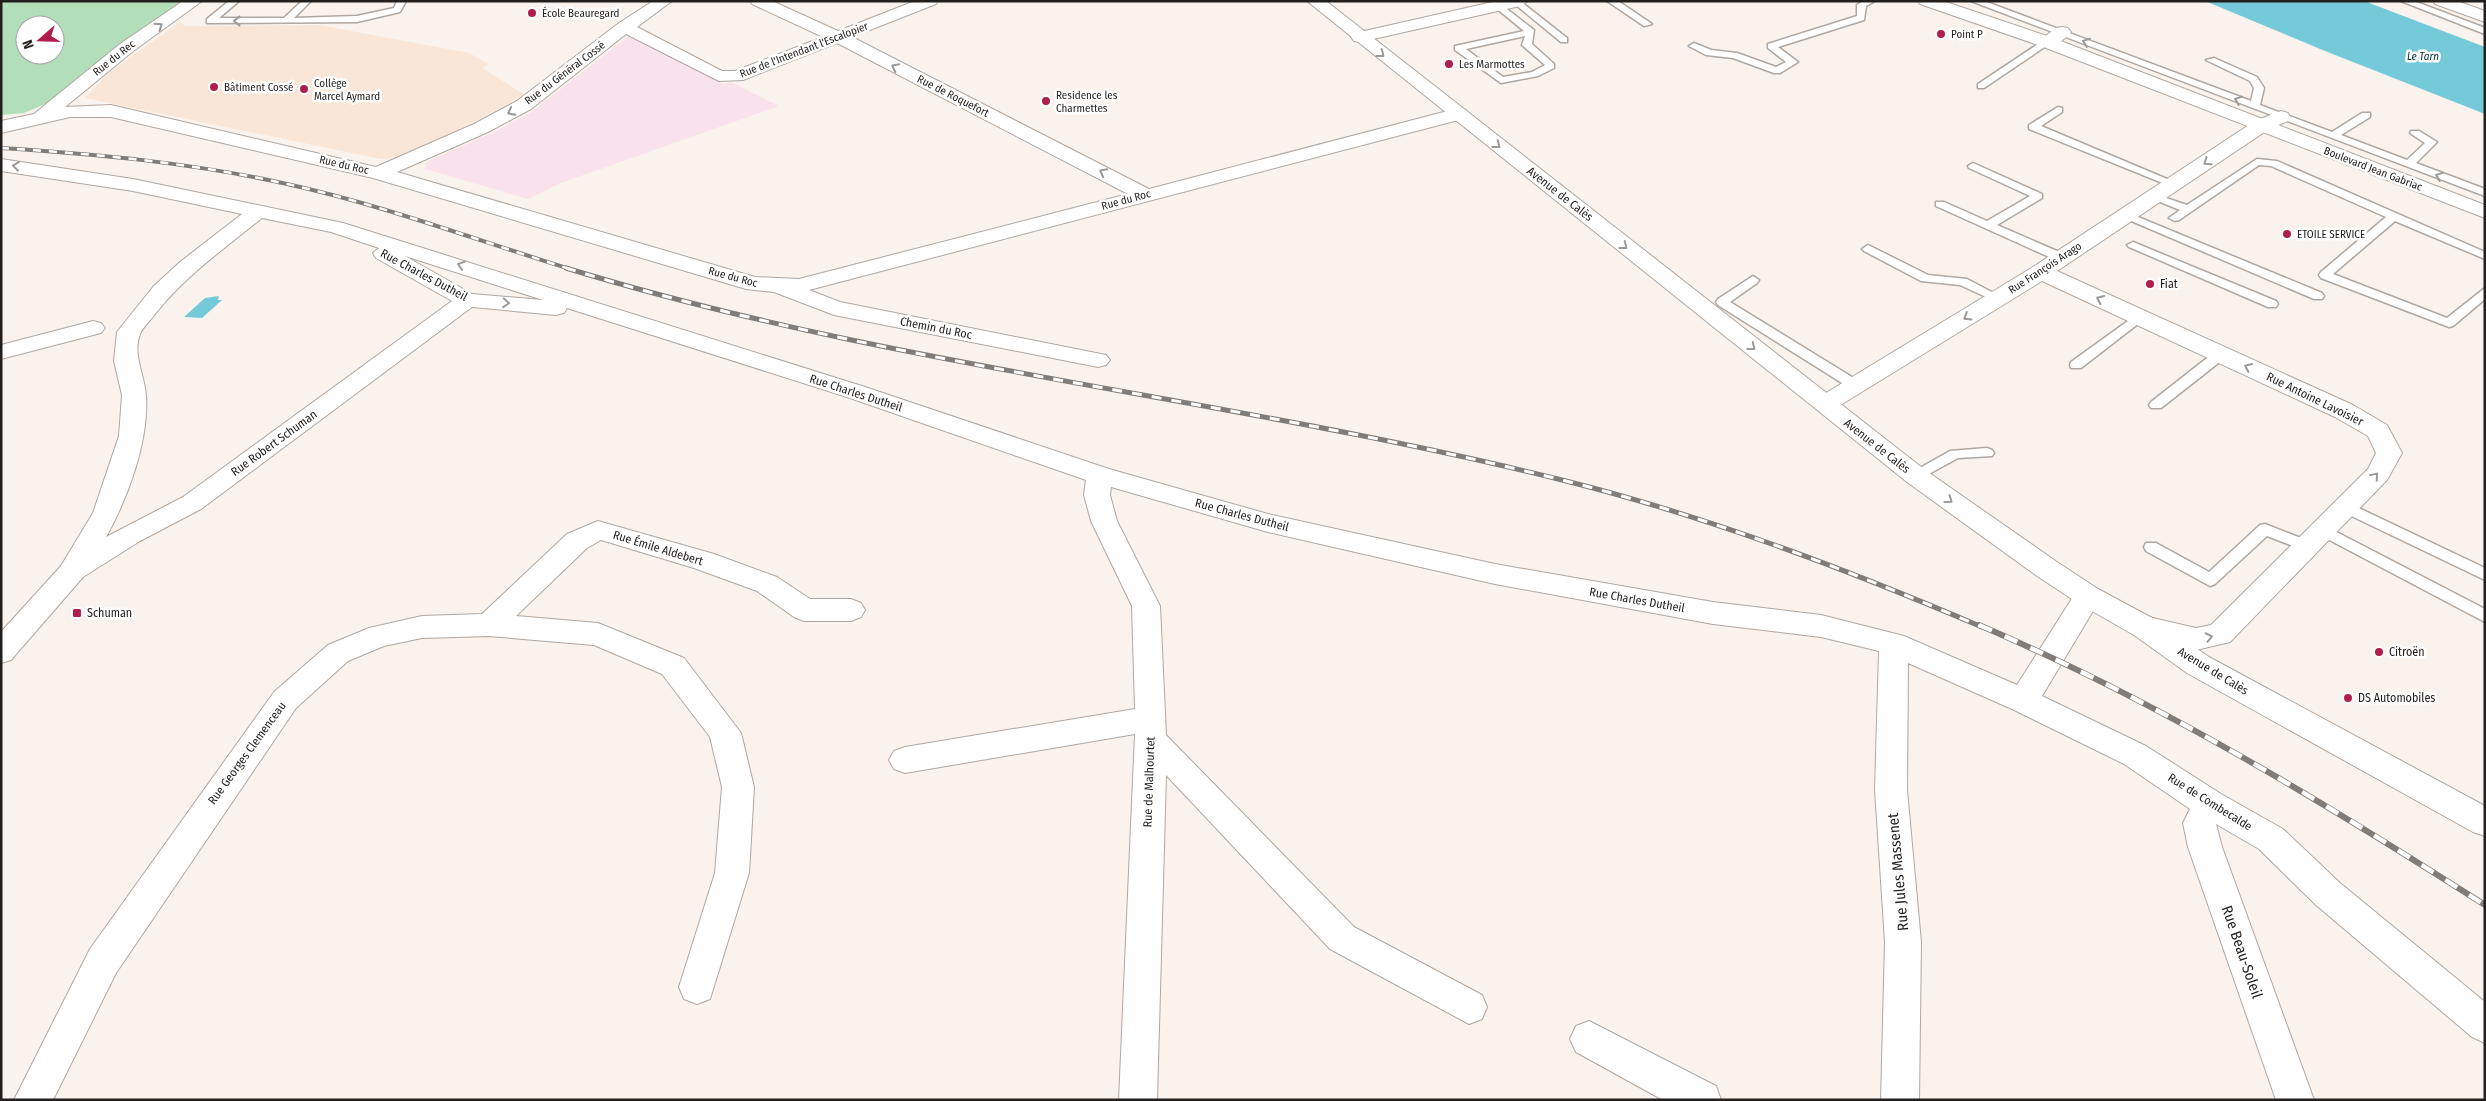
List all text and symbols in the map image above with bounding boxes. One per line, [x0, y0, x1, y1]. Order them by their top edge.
place label: École Beauregard [542, 6, 619, 20]
marker: École Beauregard [526, 7, 538, 19]
north arrow [15, 15, 65, 65]
one-way arrow [233, 16, 240, 26]
street label: Rue de l'Intendant l'Escalopier [738, 19, 870, 81]
one-way arrow [153, 23, 163, 32]
marker: Point P [1935, 28, 1947, 40]
place label: Point P [1951, 28, 1983, 41]
text: N [19, 37, 38, 51]
street label: Rue du Rec [90, 37, 138, 79]
one-way arrow [2082, 38, 2091, 48]
street label: Rue du Général Cossé [522, 39, 608, 107]
one-way arrow [1375, 48, 1384, 56]
water label: Le Tarn [2407, 50, 2439, 63]
marker: Les Marmottes [1443, 58, 1455, 70]
place label: Les Marmottes [1459, 58, 1525, 71]
one-way arrow [892, 63, 901, 73]
street label: Rue de Roquefort [915, 72, 991, 120]
place label: Collège Marcel Aymard [314, 77, 380, 103]
marker: Bâtiment Cossé [208, 81, 220, 93]
place label: Bâtiment Cossé [224, 81, 294, 94]
marker: Collège Marcel Aymard [298, 83, 310, 95]
place label: Residence les Charmettes [1056, 89, 1118, 115]
marker: Residence les Charmettes [1040, 95, 1052, 107]
one-way arrow [2234, 96, 2243, 106]
one-way arrow [507, 106, 516, 116]
one-way arrow [1491, 139, 1500, 147]
street label: Boulevard Jean Gabriac [2322, 144, 2424, 194]
street label: Rue du Roc [318, 153, 370, 177]
one-way arrow [2203, 156, 2212, 165]
one-way arrow [12, 161, 20, 172]
street label: Avenue de Calès [1524, 164, 1596, 224]
one-way arrow [1099, 168, 1108, 178]
one-way arrow [2435, 172, 2444, 182]
street label: Rue du Roc [1100, 187, 1152, 213]
marker: ETOILE SERVICE [2281, 228, 2293, 240]
place label: ETOILE SERVICE [2297, 228, 2365, 241]
street label: Rue François Arago [2006, 239, 2084, 296]
one-way arrow [1619, 240, 1628, 249]
street label: Rue Charles Dutheil [378, 246, 470, 304]
one-way arrow [457, 261, 466, 271]
street label: Rue du Roc [707, 264, 759, 290]
place label: Fiat [2160, 277, 2178, 291]
marker: Fiat [2144, 278, 2156, 290]
one-way arrow [2096, 295, 2105, 305]
one-way arrow [502, 297, 510, 308]
one-way arrow [1964, 310, 1973, 320]
street label: Chemin du Roc [899, 314, 973, 342]
one-way arrow [1746, 341, 1755, 349]
one-way arrow [2244, 362, 2253, 373]
street label: Rue Antoine Lavoisier [2264, 369, 2367, 429]
street label: Rue Charles Dutheil [808, 371, 904, 415]
street label: Rue Robert Schuman [228, 407, 320, 479]
street label: Avenue de Calès [1841, 416, 1913, 476]
one-way arrow [2369, 473, 2377, 482]
one-way arrow [1943, 494, 1953, 503]
street label: Rue Charles Dutheil [1194, 496, 1290, 534]
street label: Rue Émile Aldebert [611, 527, 705, 568]
street label: Rue Charles Dutheil [1588, 585, 1686, 615]
place label: Schuman [87, 606, 132, 620]
marker: Schuman [71, 607, 83, 619]
one-way arrow [2204, 632, 2213, 642]
street label: Avenue de Calès [2175, 644, 2251, 698]
place label: Citroën [2389, 645, 2424, 659]
marker: Citroën [2373, 646, 2385, 658]
place label: DS Automobiles [2358, 691, 2436, 705]
marker: DS Automobiles [2342, 692, 2354, 704]
street label: Rue Georges Clemenceau [205, 699, 289, 807]
street label: Rue de Malhourtet [1140, 736, 1158, 828]
street label: Rue de Combecalde [2165, 770, 2255, 834]
street label: Rue Jules Massenet [1884, 812, 1912, 932]
street label: Rue Beau-Soleil [2218, 903, 2266, 1001]

